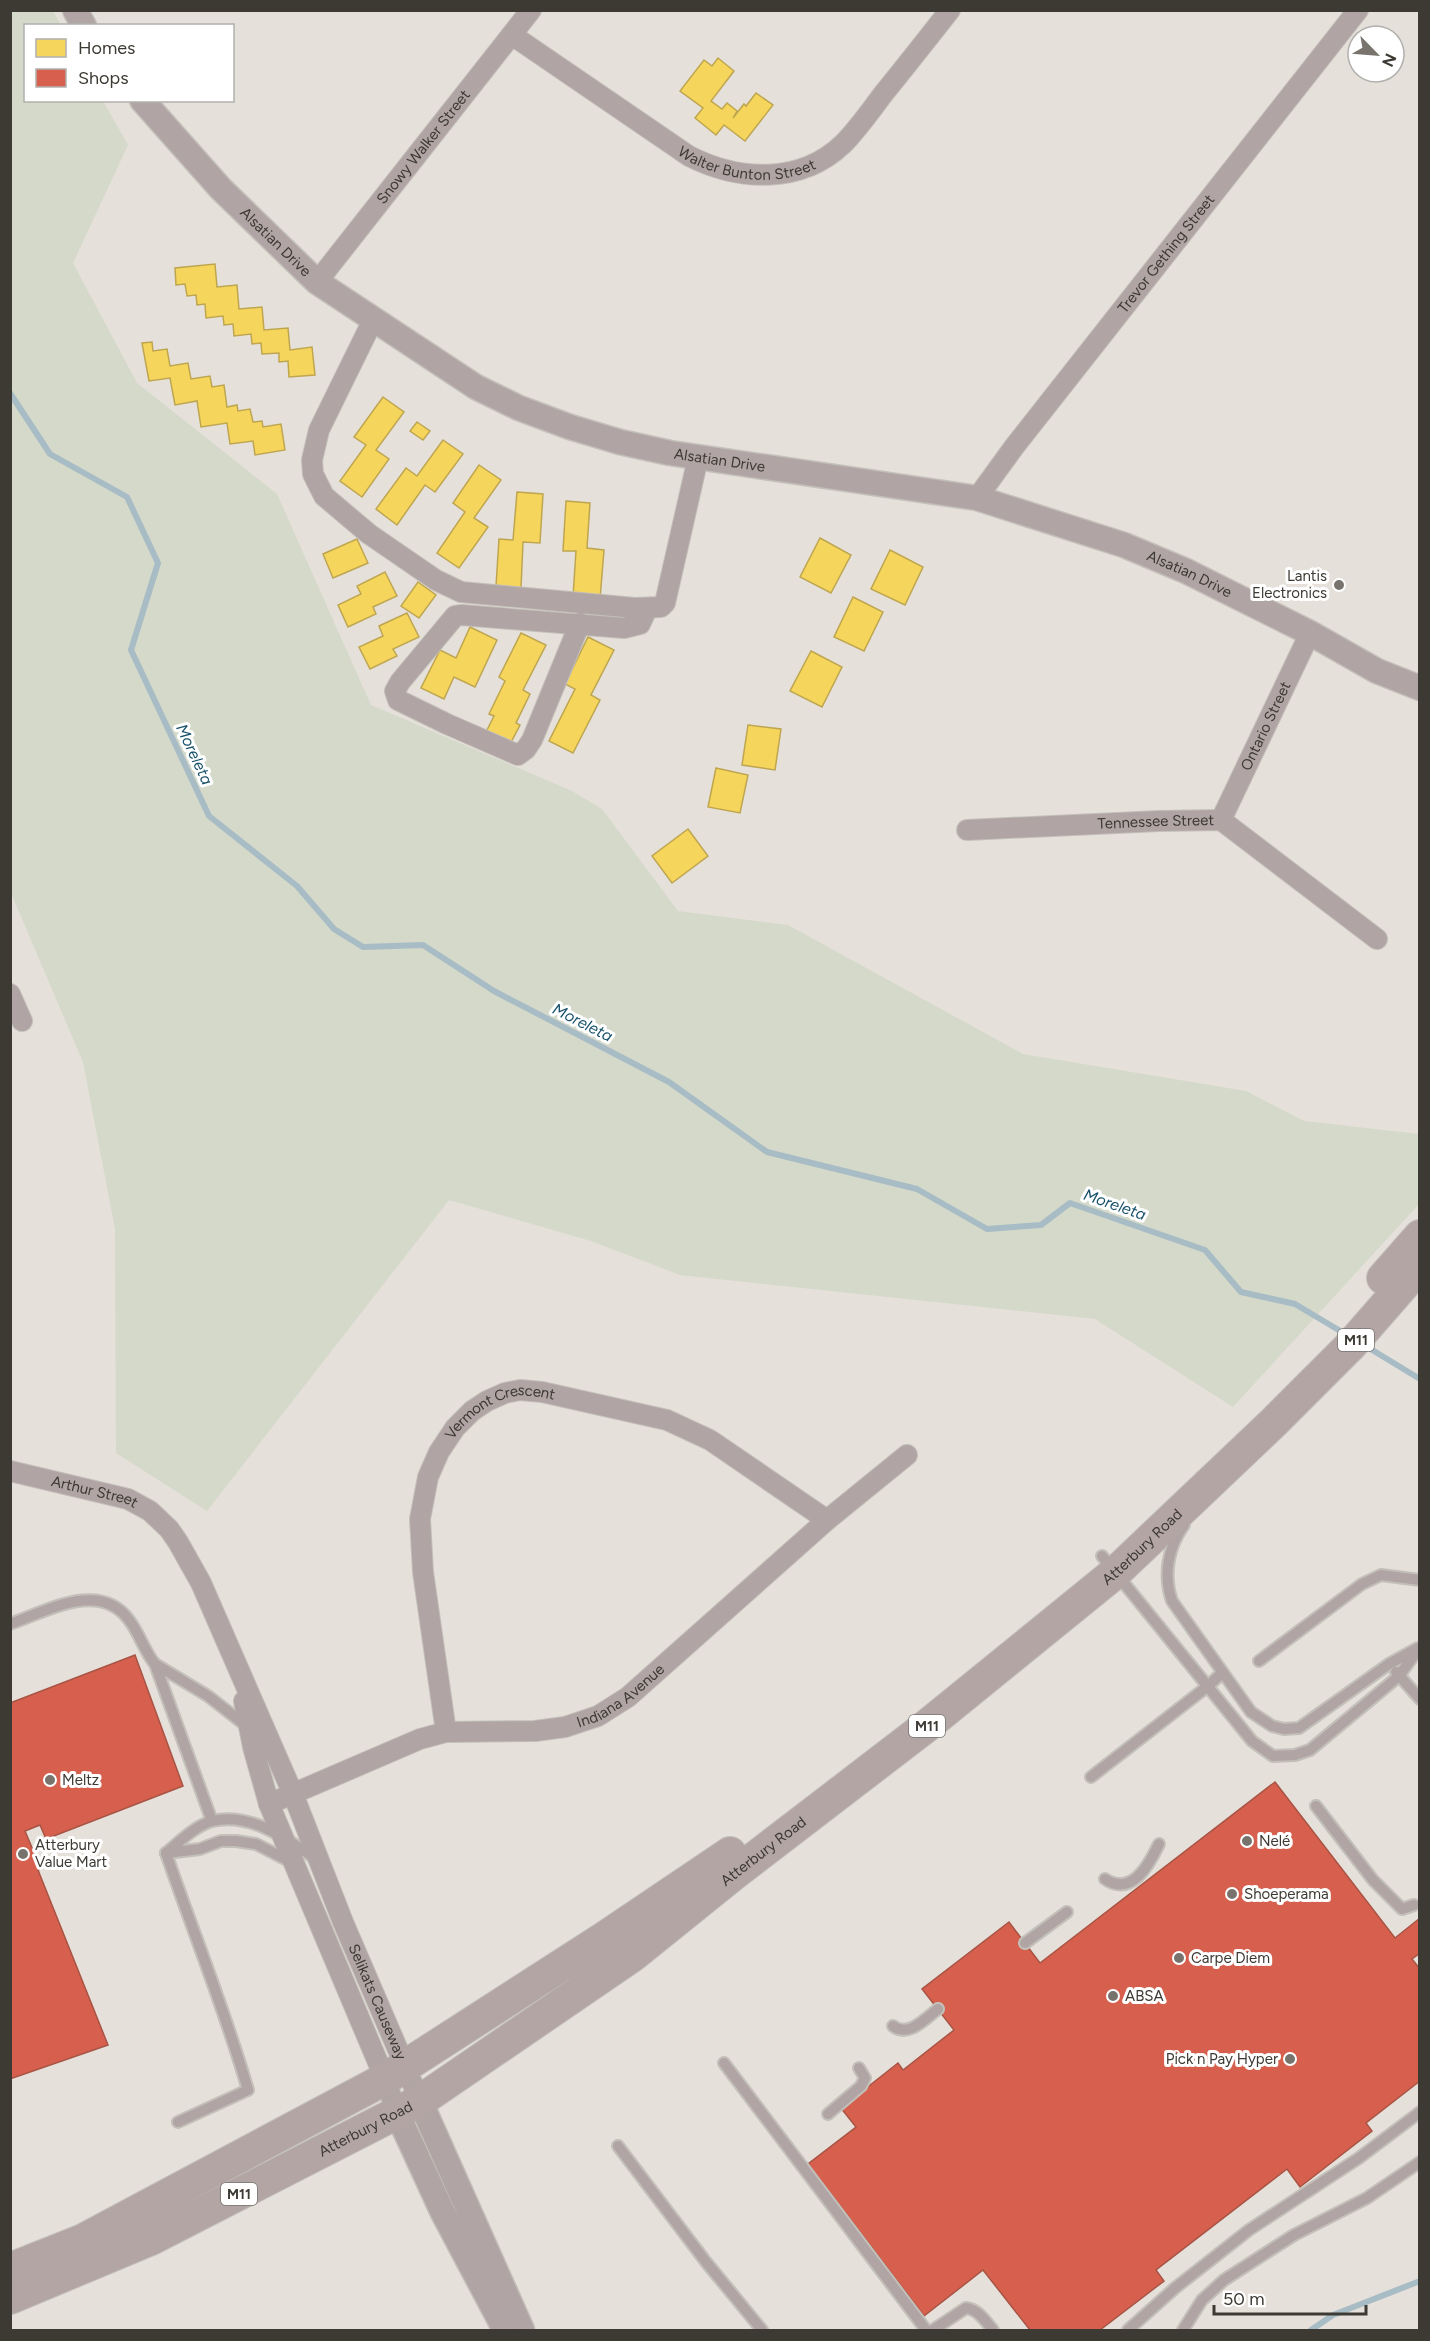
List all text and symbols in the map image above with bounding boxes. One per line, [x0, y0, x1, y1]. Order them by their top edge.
legend [24, 24, 234, 102]
north arrow [1346, 24, 1406, 84]
text: Homes [78, 37, 136, 59]
text: N [1378, 51, 1400, 70]
text: Shops [78, 67, 129, 89]
street label: Snowy Walker Street [373, 86, 474, 208]
street label: Walter Bunton Street [675, 142, 819, 184]
street label: Trevor Gething Street [1114, 191, 1219, 317]
street label: Alsatian Drive [236, 203, 315, 280]
street label: Alsatian Drive [673, 445, 766, 476]
street label: Alsatian Drive [1144, 547, 1235, 601]
place label: Lantis Electronics [1252, 567, 1327, 602]
marker: Lantis Electronics [1332, 578, 1346, 592]
street label: Ontario Street [1237, 678, 1295, 773]
water label: Moreleta [172, 721, 217, 788]
street label: Tennessee Street [1097, 811, 1215, 833]
water label: Moreleta [550, 999, 616, 1046]
water label: Moreleta [1081, 1185, 1149, 1224]
road number: M11 [1338, 1329, 1374, 1351]
street label: Vermont Crescent [441, 1381, 557, 1443]
street label: Arthur Street [50, 1472, 141, 1512]
street label: Atterbury Road [1098, 1505, 1186, 1589]
street label: Indiana Avenue [574, 1660, 668, 1731]
road number: M11 [909, 1715, 945, 1737]
place label: Meltz [62, 1771, 99, 1789]
marker: Meltz [43, 1773, 57, 1787]
street label: Atterbury Road [717, 1813, 810, 1890]
place label: Nelé [1259, 1832, 1290, 1850]
marker: Nelé [1240, 1834, 1254, 1848]
place label: Atterbury Value Mart [35, 1836, 107, 1871]
marker: Atterbury Value Mart [16, 1847, 30, 1861]
place label: Shoeperama [1244, 1885, 1329, 1903]
marker: Shoeperama [1225, 1887, 1239, 1901]
street label: Selikats Causeway [345, 1941, 410, 2063]
place label: Carpe Diem [1191, 1949, 1270, 1967]
marker: Carpe Diem [1172, 1951, 1186, 1965]
place label: ABSA [1125, 1987, 1164, 2005]
marker: ABSA [1106, 1989, 1120, 2003]
place label: Pick n Pay Hyper [1166, 2050, 1278, 2068]
marker: Pick n Pay Hyper [1283, 2052, 1297, 2066]
street label: Atterbury Road [316, 2097, 416, 2160]
road number: M11 [221, 2183, 257, 2205]
scale bar [1214, 2278, 1366, 2316]
text: 50 m [1223, 2288, 1265, 2310]

